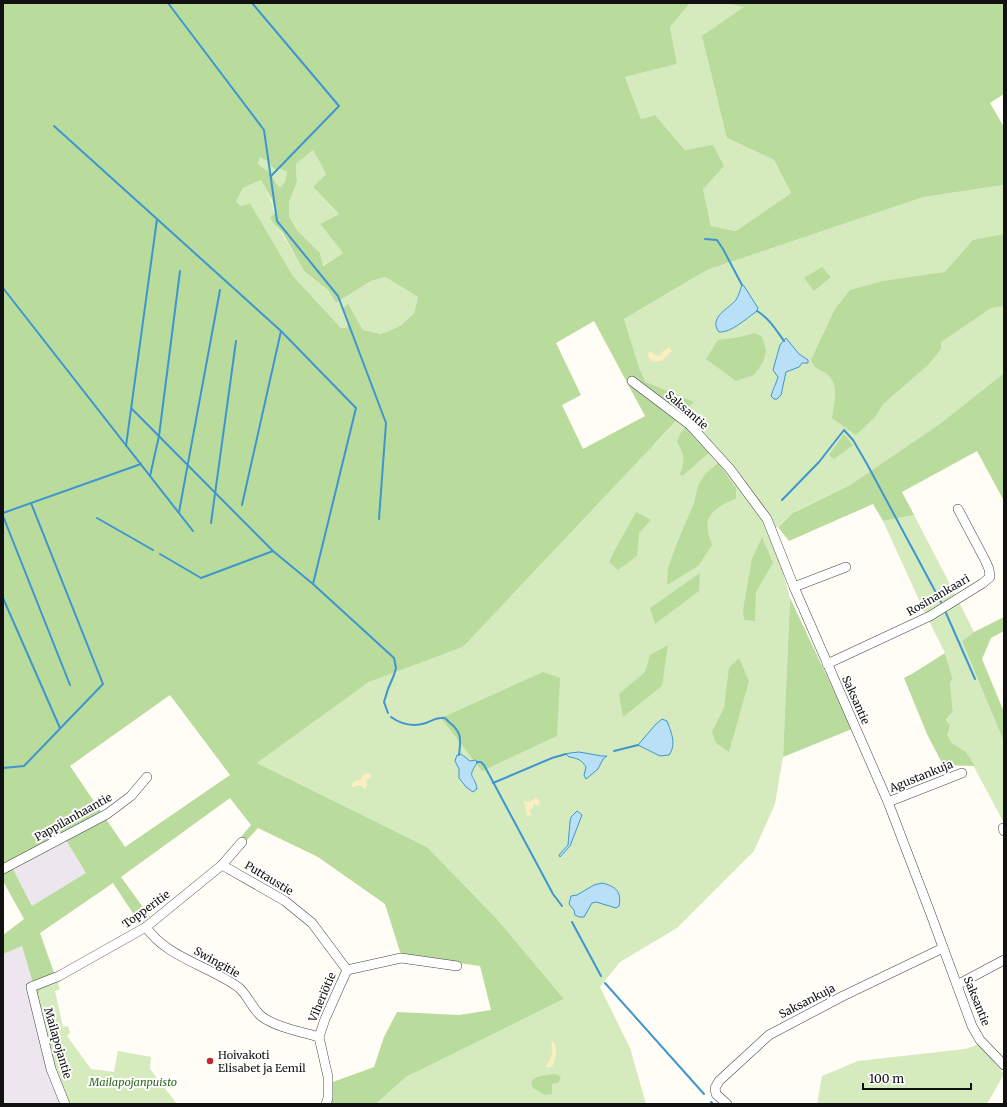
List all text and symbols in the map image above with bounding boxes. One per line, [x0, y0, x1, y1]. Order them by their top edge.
street label: Saksantie [663, 388, 711, 432]
street label: Rosinankaari [904, 571, 972, 619]
street label: Saksantie [839, 673, 873, 727]
street label: Agustankuja [886, 757, 955, 795]
street label: Pappilanhaantie [32, 790, 114, 844]
street label: Puttaustie [242, 858, 296, 898]
street label: Topperitie [119, 887, 173, 931]
street label: Swingitie [192, 944, 243, 980]
street label: Viheriötie [305, 970, 339, 1025]
street label: Saksantie [961, 974, 993, 1028]
street label: Saksankuja [777, 981, 838, 1021]
street label: Mailapojantie [41, 1006, 75, 1080]
place label: Hoivakoti Elisabet ja Eemil [218, 1048, 306, 1075]
marker: Hoivakoti Elisabet ja Eemil [205, 1056, 215, 1066]
scale bar [863, 1065, 971, 1091]
text: 100 m [869, 1071, 904, 1086]
park label: Mailapojanpuisto [88, 1075, 177, 1089]

